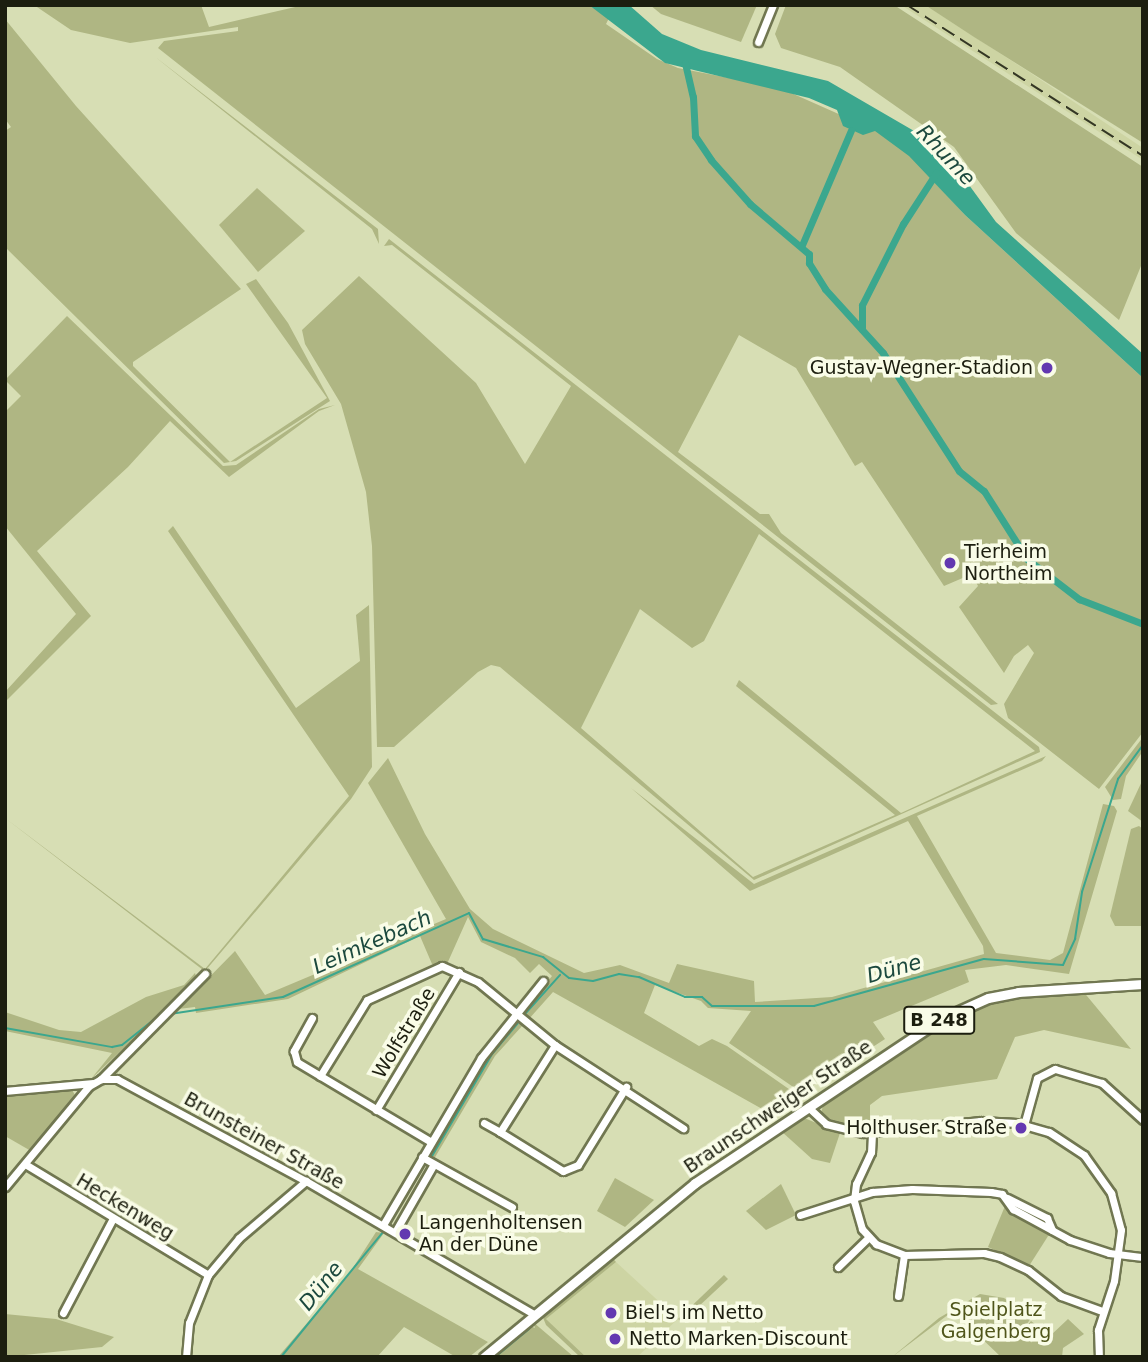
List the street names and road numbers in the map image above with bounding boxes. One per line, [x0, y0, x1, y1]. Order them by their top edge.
street label: Wolfstraße [368, 984, 440, 1082]
road number: B 248 [902, 1006, 976, 1035]
street label: Braunschweiger Straße [680, 1036, 876, 1178]
street label: Brunsteiner Straße [180, 1088, 348, 1194]
street label: Heckenweg [72, 1169, 178, 1245]

